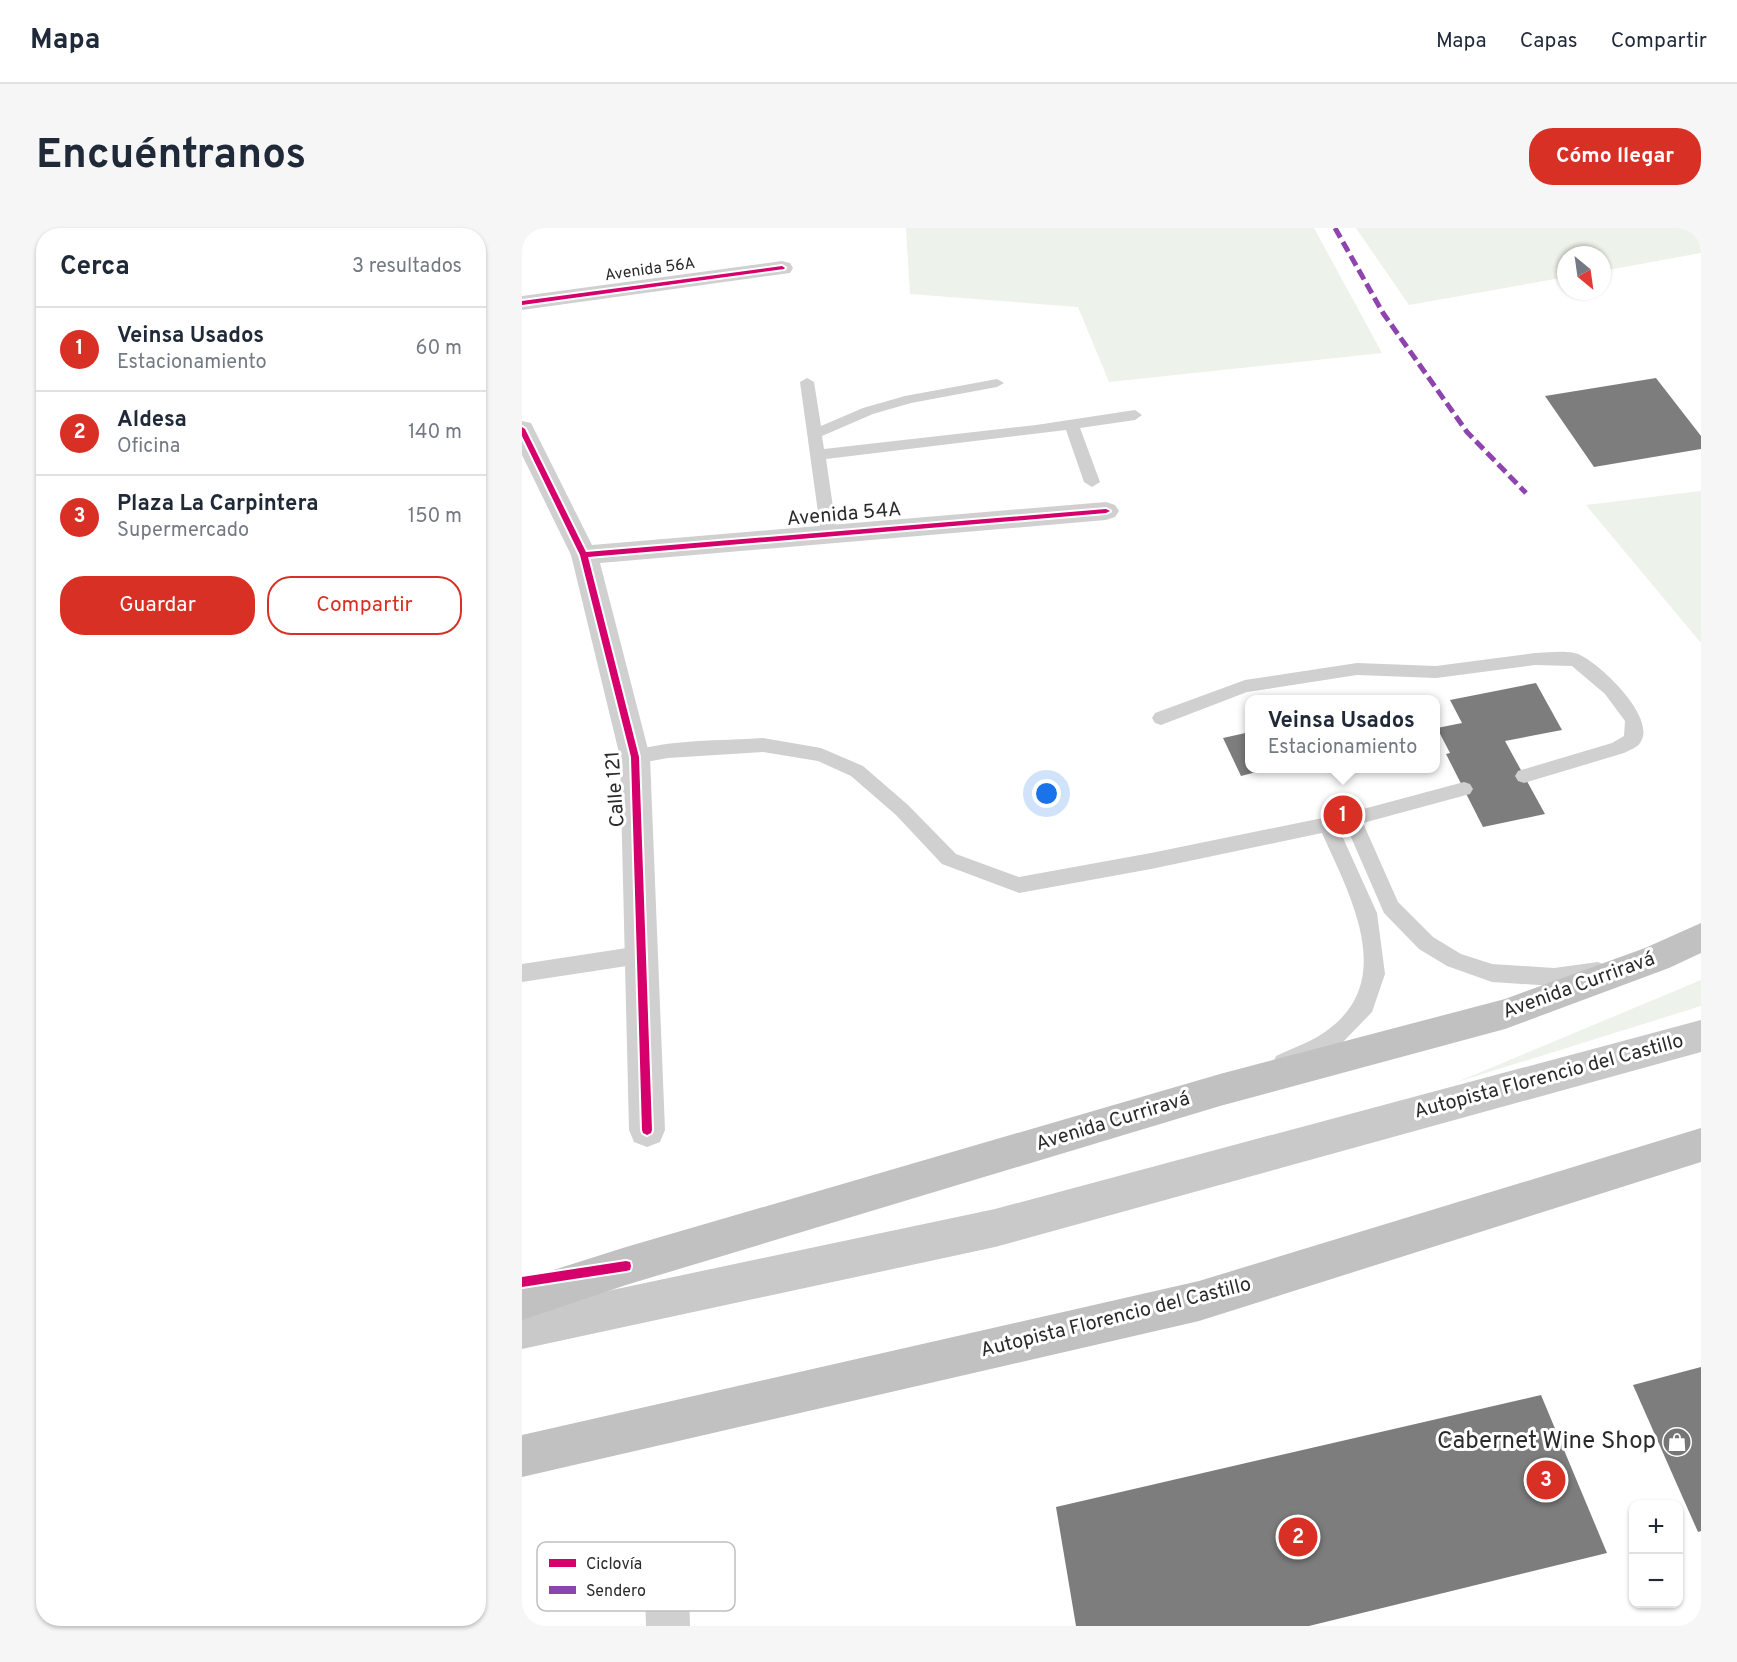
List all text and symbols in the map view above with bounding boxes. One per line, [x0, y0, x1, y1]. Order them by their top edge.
text: Mapa [30, 23, 100, 59]
text: Mapa [1436, 28, 1487, 55]
text: Capas [1520, 28, 1578, 55]
text: Compartir [1611, 28, 1707, 55]
button: Cómo llegar [1529, 128, 1701, 185]
text: Encuéntranos [36, 130, 306, 183]
north arrow [1557, 246, 1611, 300]
text: Cerca [60, 251, 130, 284]
text: 3 resultados [352, 254, 462, 280]
street label: Avenida 56A [603, 254, 697, 286]
text: Veinsa Usados [117, 323, 264, 350]
text: 1 [76, 336, 84, 362]
text: 60 m [416, 336, 462, 362]
text: Estacionamiento [117, 350, 267, 376]
text: Aldesa [117, 407, 187, 434]
text: 2 [73, 420, 86, 446]
text: 140 m [408, 420, 462, 446]
text: Oficina [117, 434, 180, 460]
text: Plaza La Carpintera [117, 491, 319, 518]
street label: Avenida 54A [786, 497, 902, 533]
text: 3 [74, 504, 86, 530]
text: 150 m [408, 504, 462, 530]
text: Supermercado [117, 518, 249, 544]
button: Guardar [60, 576, 255, 635]
button: Compartir [267, 576, 462, 635]
popup [1245, 695, 1440, 773]
text: Veinsa Usados [1268, 708, 1415, 735]
text: Estacionamiento [1268, 735, 1417, 761]
street label: Calle 121 [600, 750, 632, 828]
your location [1032, 779, 1061, 808]
pin: 1 [1324, 792, 1362, 838]
street label: Avenida Curriravá [1499, 946, 1659, 1026]
street label: Autopista Florencio del Castillo [1411, 1028, 1687, 1126]
street label: Avenida Curriravá [1033, 1086, 1193, 1158]
street label: Autopista Florencio del Castillo [978, 1272, 1254, 1364]
shop icon: Cabernet Wine Shop [1661, 1426, 1693, 1458]
place label: Cabernet Wine Shop [1437, 1427, 1656, 1457]
pin: 3 [1526, 1458, 1566, 1502]
map controls [1629, 1500, 1683, 1608]
button: + [1629, 1500, 1683, 1554]
pin: 2 [1278, 1514, 1318, 1560]
legend [537, 1542, 735, 1611]
button: − [1629, 1554, 1683, 1608]
text: Ciclovía [586, 1555, 642, 1575]
text: Sendero [586, 1582, 646, 1602]

